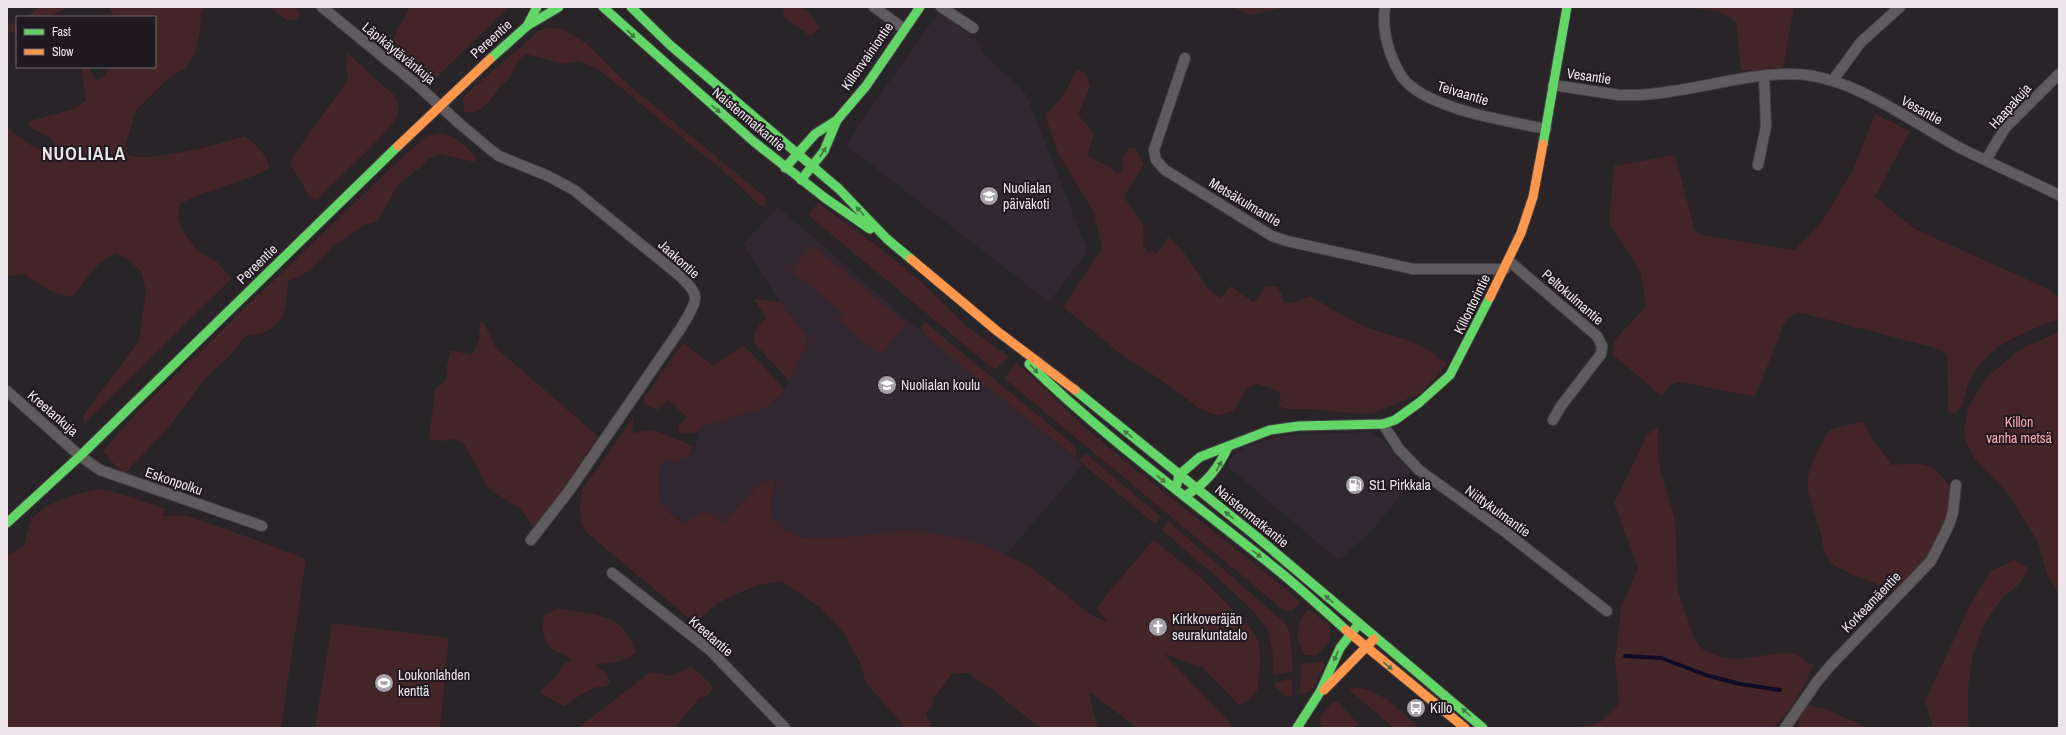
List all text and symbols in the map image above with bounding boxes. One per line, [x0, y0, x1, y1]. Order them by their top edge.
legend [16, 16, 156, 68]
street label: Pereentie [466, 16, 516, 62]
street label: Läpikäytävänkuja [359, 18, 440, 88]
street label: Killonvainiontie [837, 18, 897, 94]
text: Fast [52, 24, 71, 40]
one-way arrow [626, 29, 636, 38]
text: Slow [52, 44, 74, 60]
street label: Vesantie [1566, 64, 1612, 88]
street label: Teivaantie [1435, 77, 1491, 109]
street label: Haapakuja [1985, 79, 2035, 132]
street label: Naistenmatkantie [709, 83, 789, 155]
street label: Vesantie [1898, 91, 1946, 129]
one-way arrow [711, 105, 721, 114]
district label: NUOLIALA [42, 141, 126, 166]
one-way arrow [819, 146, 826, 158]
street label: Metsäkulmantie [1206, 173, 1284, 231]
place label: Nuolialan päiväkoti [1003, 179, 1052, 213]
school or university icon: Nuolialan päiväkoti [978, 185, 1000, 207]
one-way arrow [856, 206, 865, 215]
street label: Jaakontie [654, 236, 704, 282]
street label: Pereentie [233, 240, 281, 288]
street label: Peltokulmantie [1538, 265, 1608, 329]
street label: Killontorintie [1450, 271, 1494, 337]
one-way arrow [1029, 364, 1039, 374]
school or university icon: Nuolialan koulu [876, 374, 898, 396]
place label: Nuolialan koulu [901, 376, 980, 394]
street label: Kreetankuja [24, 386, 82, 440]
park label: Killon vanha metsä [1986, 413, 2052, 447]
one-way arrow [1123, 429, 1134, 438]
one-way arrow [1215, 460, 1222, 472]
street label: Eskonpolku [143, 463, 205, 499]
fuel station icon: St1 Pirkkala [1344, 474, 1366, 496]
one-way arrow [1156, 475, 1167, 484]
place label: St1 Pirkkala [1369, 476, 1432, 494]
street label: Naistenmatkantie [1211, 481, 1293, 551]
street label: Niittykulmantie [1462, 481, 1534, 541]
one-way arrow [1224, 511, 1235, 520]
one-way arrow [1251, 550, 1262, 559]
street label: Korkeamäentie [1837, 568, 1905, 636]
one-way arrow [1324, 594, 1334, 603]
place label: Kirkkoveräjän seurakuntatalo [1172, 610, 1247, 644]
street label: Kreetantie [685, 612, 737, 660]
church icon: Kirkkoveräjän seurakuntatalo [1147, 616, 1169, 638]
one-way arrow [1333, 650, 1339, 661]
one-way arrow [1383, 661, 1393, 670]
place label: Loukonlahden kenttä [398, 666, 470, 700]
sports icon: Loukonlahden kenttä [373, 672, 395, 694]
bus stop icon: Killo [1405, 697, 1427, 719]
place label: Killo [1430, 699, 1452, 717]
one-way arrow [1460, 708, 1471, 717]

